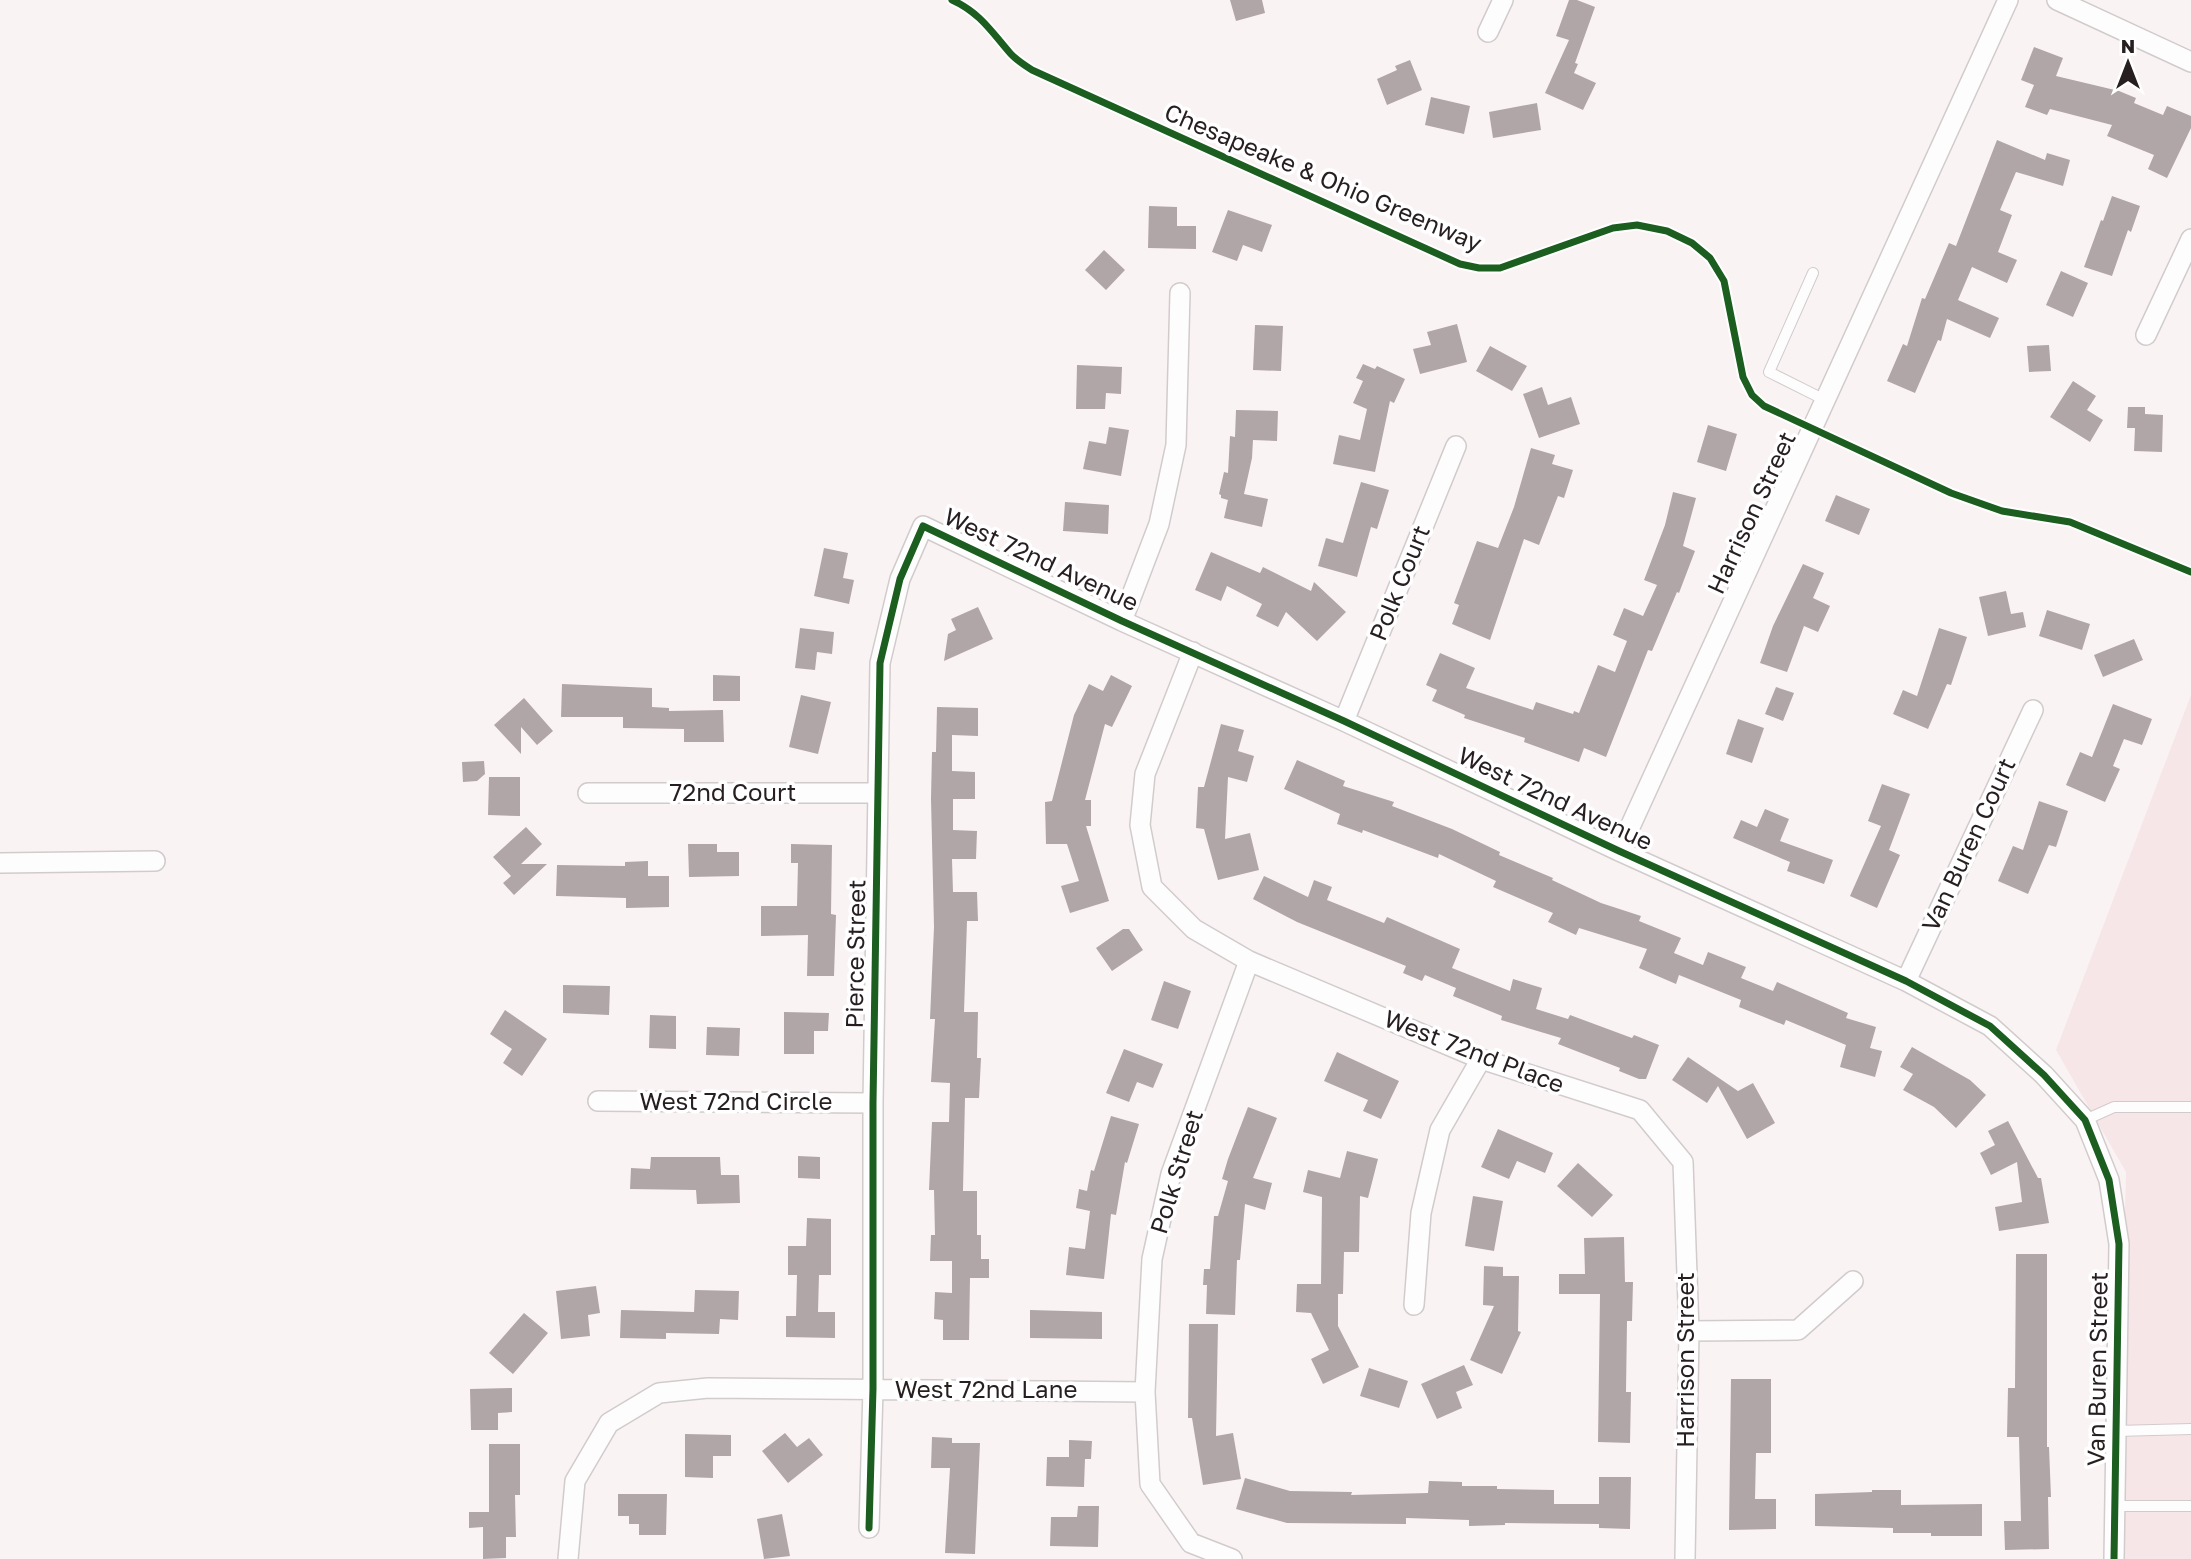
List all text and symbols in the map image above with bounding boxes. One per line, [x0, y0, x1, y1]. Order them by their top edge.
north arrow [2093, 28, 2163, 98]
text: N [2121, 34, 2135, 57]
street label: Chesapeake & Ohio Greenway [1161, 96, 1487, 257]
street label: Harrison Street [1700, 427, 1801, 598]
street label: West 72nd Avenue [940, 501, 1143, 616]
street label: Polk Court [1362, 521, 1435, 644]
street label: West 72nd Avenue [1454, 740, 1657, 855]
street label: Van Buren Court [1915, 753, 2021, 936]
street label: 72nd Court [670, 777, 796, 806]
street label: Pierce Street [839, 879, 870, 1029]
street label: West 72nd Place [1380, 1003, 1569, 1098]
street label: West 72nd Circle [640, 1086, 832, 1115]
street label: Polk Street [1143, 1106, 1208, 1237]
street label: Harrison Street [1670, 1272, 1699, 1448]
street label: Van Buren Street [2080, 1272, 2113, 1466]
street label: West 72nd Lane [895, 1374, 1077, 1403]

